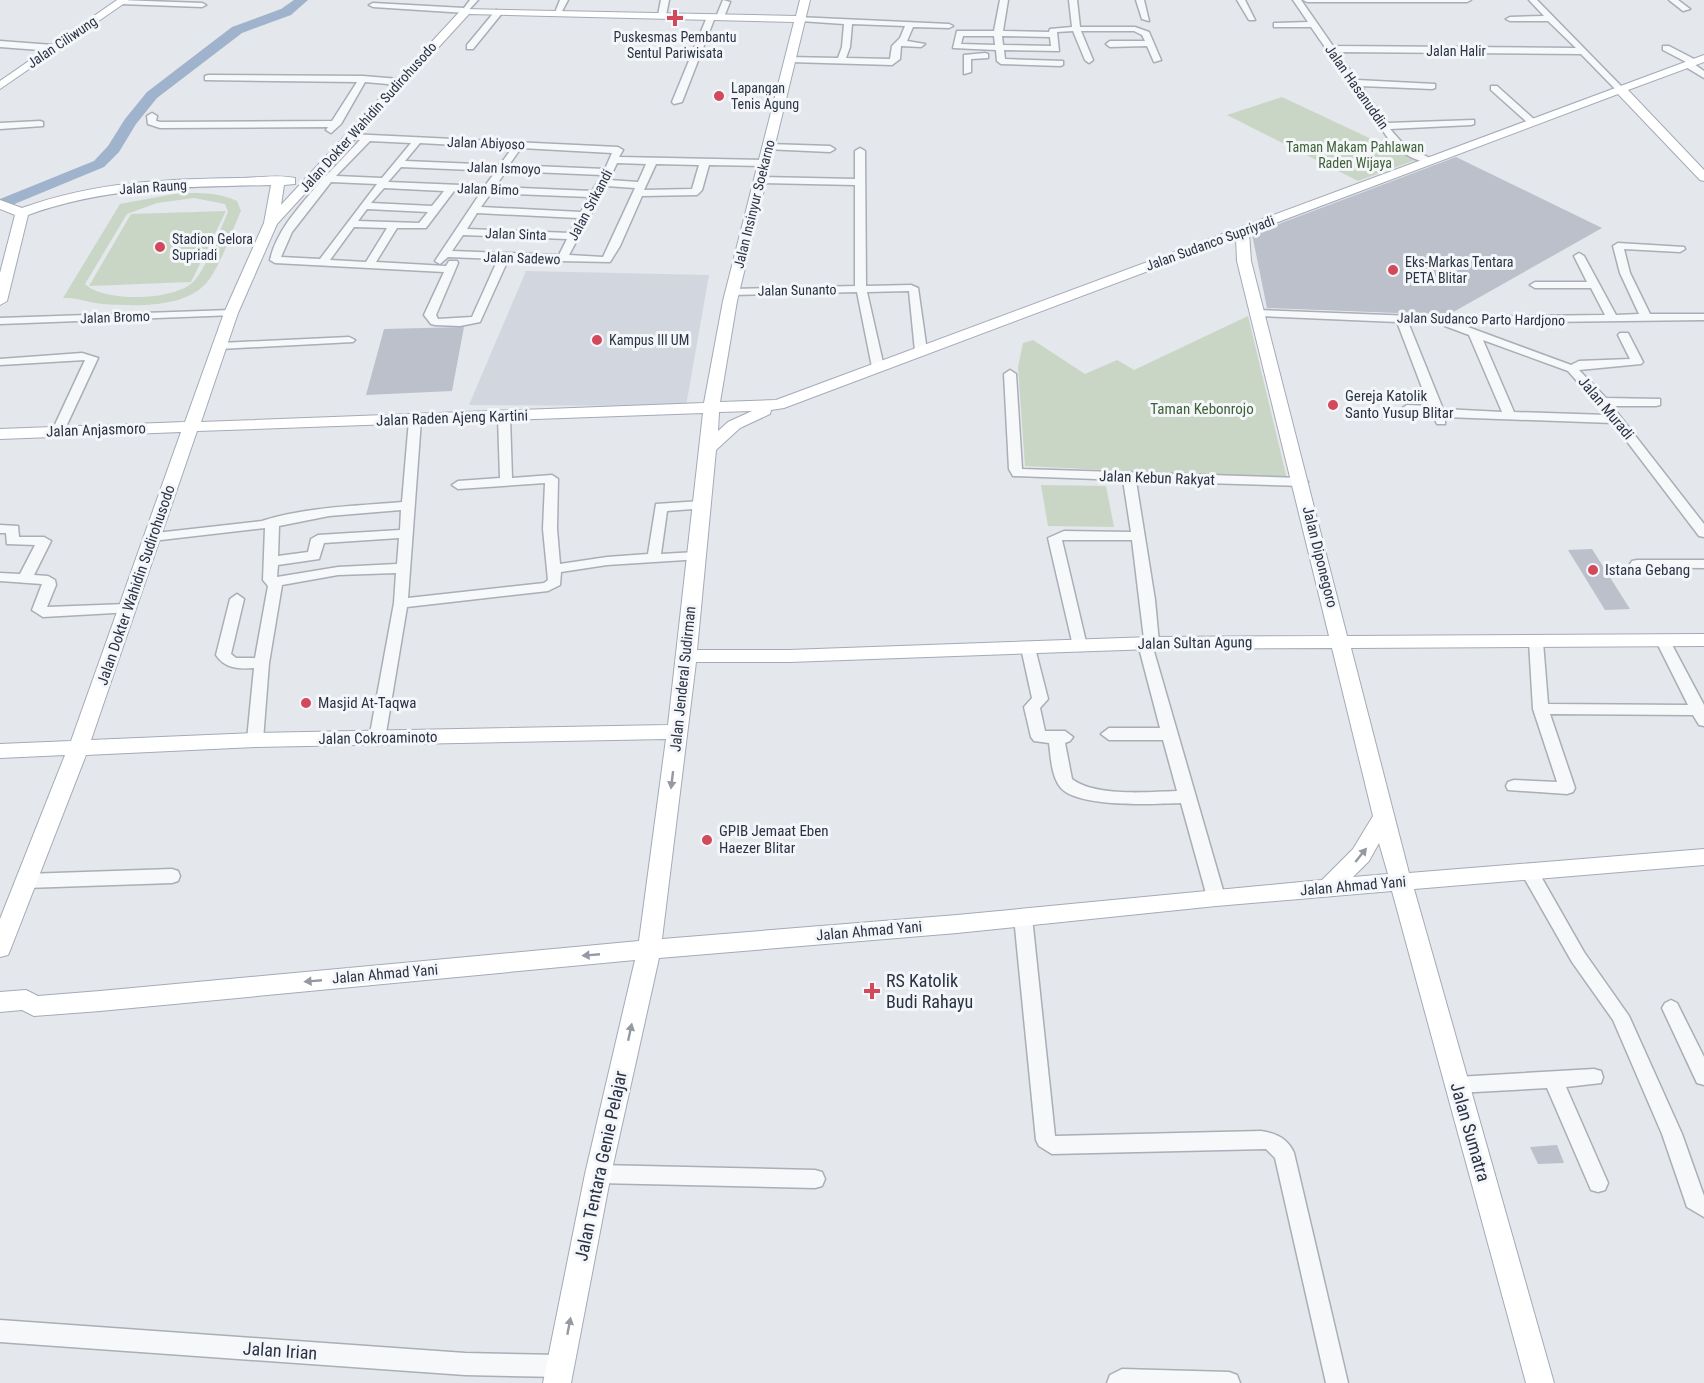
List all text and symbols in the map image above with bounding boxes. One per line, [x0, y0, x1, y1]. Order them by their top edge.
marker: Puskesmas Pembantu Sentul Pariwisata [666, 9, 684, 27]
street label: Jalan Ciliwung [24, 13, 100, 71]
place label: Puskesmas Pembantu Sentul Pariwisata [614, 29, 736, 61]
street label: Jalan Dokter Wahidin Sudirohusodo [296, 39, 440, 195]
street label: Jalan Hasanuddin [1322, 42, 1392, 132]
street label: Jalan Halir [1426, 43, 1486, 59]
place label: Lapangan Tenis Agung [731, 80, 799, 112]
marker: Lapangan Tenis Agung [712, 89, 726, 103]
street label: Jalan Abiyoso [447, 134, 525, 152]
street label: Jalan Insinyur Soekarno [730, 138, 778, 270]
park label: Taman Makam Pahlawan Raden Wijaya [1286, 139, 1424, 171]
street label: Jalan Ismoyo [467, 159, 541, 177]
street label: Jalan Srikandi [565, 167, 615, 243]
street label: Jalan Raung [119, 177, 187, 197]
street label: Jalan Bimo [457, 180, 519, 198]
street label: Jalan Sudanco Supriyadi [1144, 212, 1276, 274]
street label: Jalan Sinta [485, 225, 547, 243]
place label: Stadion Gelora Supriadi [172, 231, 253, 263]
marker: Stadion Gelora Supriadi [153, 240, 167, 254]
street label: Jalan Sadewo [483, 249, 561, 267]
place label: Eks-Markas Tentara PETA Blitar [1405, 254, 1514, 286]
marker: Eks-Markas Tentara PETA Blitar [1386, 263, 1400, 277]
street label: Jalan Sunanto [758, 281, 836, 299]
street label: Jalan Bromo [80, 308, 150, 326]
street label: Jalan Sudanco Parto Hardjono [1397, 310, 1565, 328]
place label: Kampus III UM [609, 332, 689, 348]
marker: Kampus III UM [590, 333, 604, 347]
street label: Jalan Muradi [1574, 373, 1638, 443]
place label: Gereja Katolik Santo Yusup Blitar [1345, 387, 1454, 422]
marker: Gereja Katolik Santo Yusup Blitar [1326, 398, 1340, 412]
park label: Taman Kebonrojo [1150, 400, 1254, 418]
street label: Jalan Raden Ajeng Kartini [376, 406, 528, 430]
street label: Jalan Anjasmoro [46, 419, 146, 441]
street label: Jalan Kebun Rakyat [1099, 467, 1215, 489]
street label: Jalan Dokter Wahidin Sudirohusodo [93, 483, 179, 687]
street label: Jalan Diponegoro [1299, 504, 1341, 610]
place label: Istana Gebang [1605, 561, 1690, 579]
marker: Istana Gebang [1586, 563, 1600, 577]
street label: Jalan Jenderal Sudirman [666, 605, 700, 753]
street label: Jalan Sultan Agung [1138, 633, 1252, 653]
place label: Masjid At-Taqwa [318, 694, 416, 712]
marker: Masjid At-Taqwa [299, 696, 313, 710]
street label: Jalan Cokroaminoto [318, 728, 438, 748]
one-way arrow [667, 771, 676, 790]
place label: GPIB Jemaat Eben Haezer Blitar [719, 822, 829, 857]
marker: GPIB Jemaat Eben Haezer Blitar [700, 833, 714, 847]
one-way arrow [1355, 847, 1367, 862]
street label: Jalan Ahmad Yani [1299, 872, 1407, 900]
street label: Jalan Ahmad Yani [815, 917, 923, 945]
one-way arrow [581, 950, 600, 960]
street label: Jalan Ahmad Yani [331, 960, 439, 988]
place label: RS Katolik Budi Rahayu [886, 970, 973, 1012]
one-way arrow [304, 976, 323, 986]
marker: RS Katolik Budi Rahayu [863, 982, 881, 1000]
one-way arrow [625, 1023, 635, 1041]
street label: Jalan Tentara Genie Pelajar [570, 1068, 631, 1263]
street label: Jalan Sumatra [1446, 1080, 1495, 1184]
one-way arrow [565, 1316, 574, 1335]
street label: Jalan Irian [242, 1337, 318, 1364]

